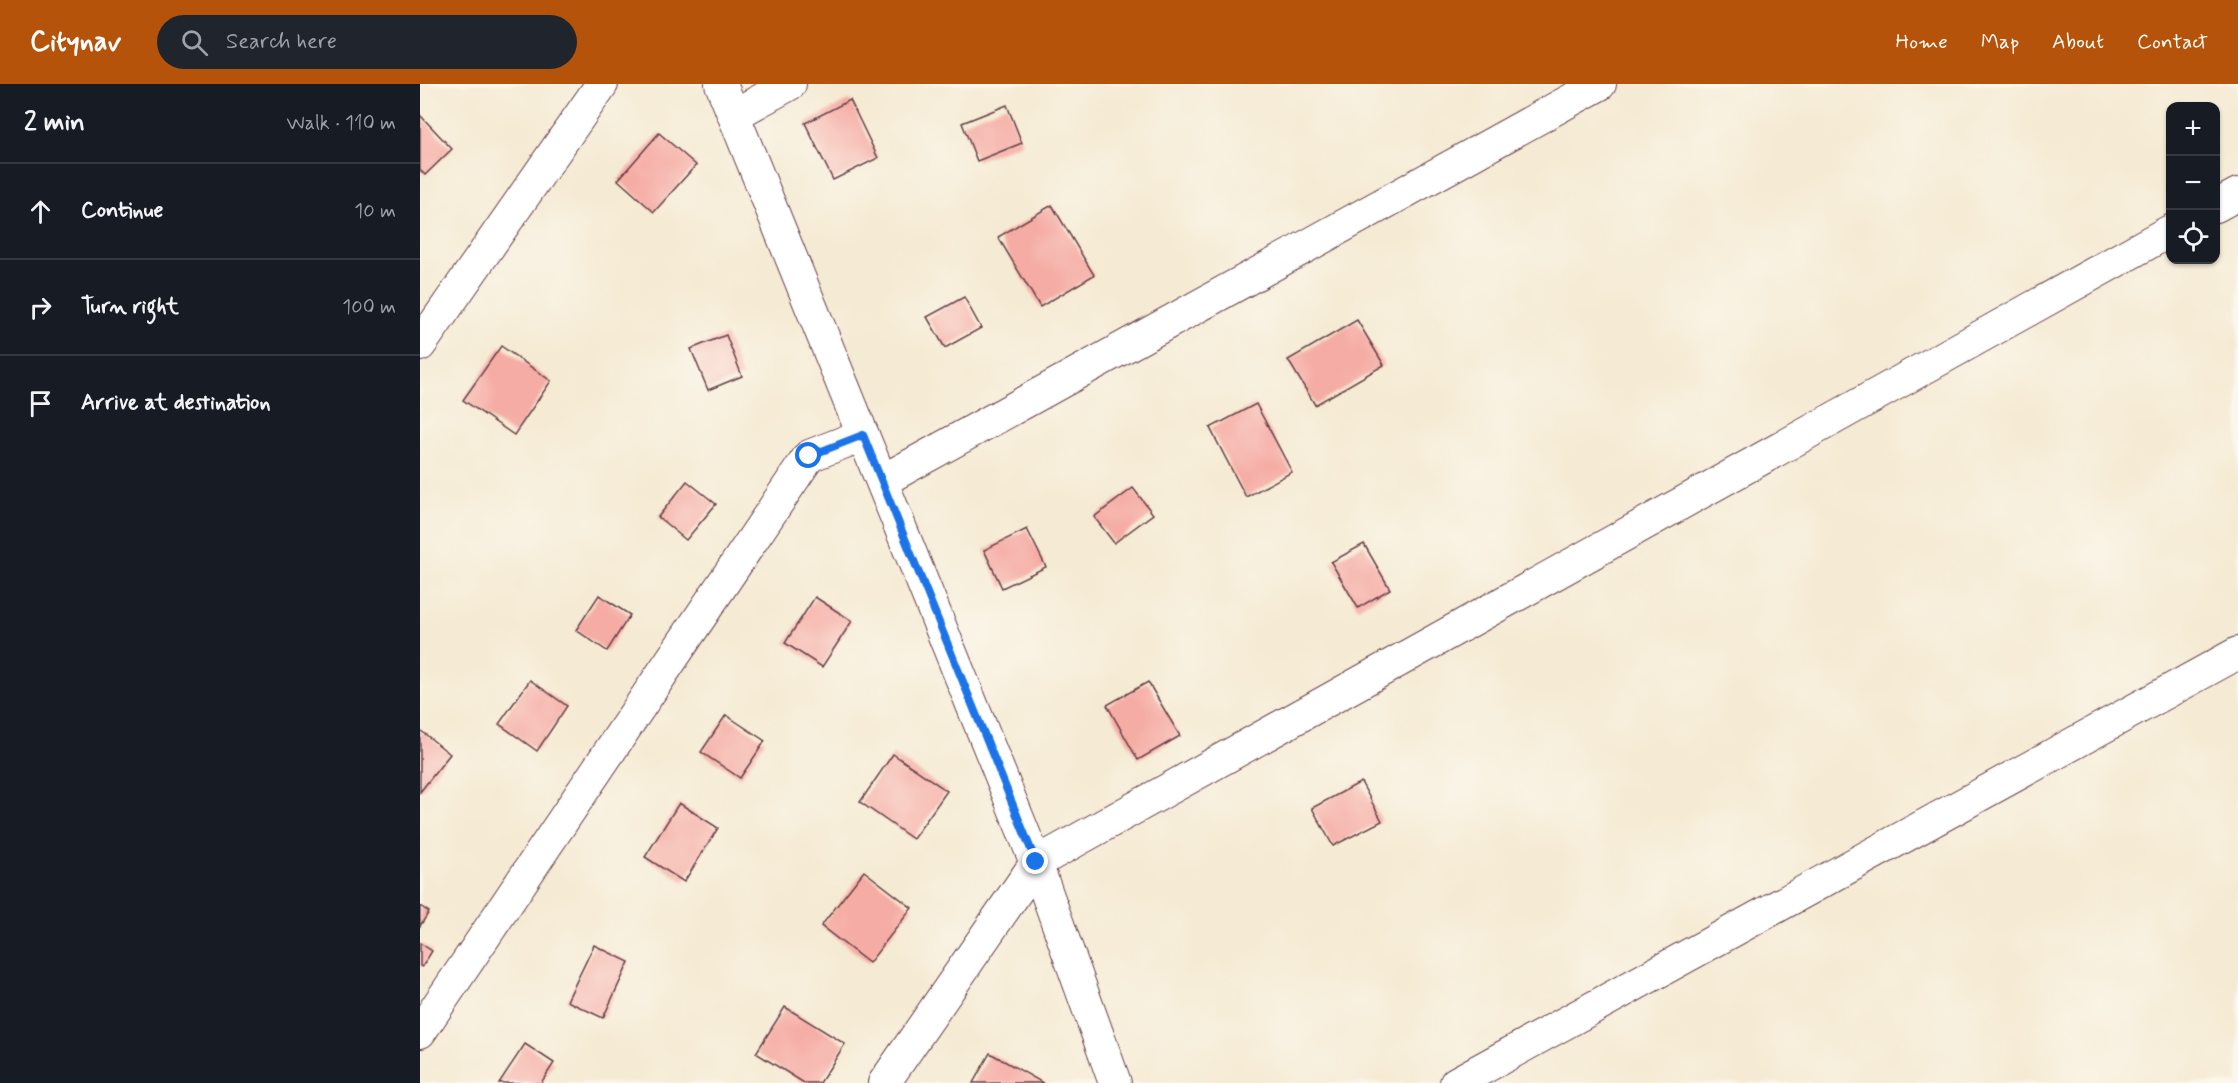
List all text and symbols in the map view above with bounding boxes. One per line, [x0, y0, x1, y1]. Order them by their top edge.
search box [157, 15, 577, 69]
text: Citynav [30, 24, 121, 61]
icon: search [178, 26, 211, 59]
text: Search here [226, 28, 337, 56]
text: Home [1896, 28, 1948, 56]
text: Map [1981, 28, 2019, 56]
text: About [2052, 28, 2104, 56]
text: Contact [2137, 28, 2208, 56]
map controls [2166, 102, 2220, 264]
button: + [2166, 102, 2220, 156]
text: 2 min [24, 106, 85, 140]
text: Walk · 110 m [287, 110, 396, 137]
button: − [2166, 156, 2220, 210]
icon: ahead [24, 195, 57, 228]
text: Continue [81, 197, 163, 225]
text: 10 m [354, 198, 396, 225]
button: locate [2166, 210, 2220, 264]
icon: right [24, 291, 57, 324]
text: Turn right [81, 293, 179, 321]
text: 100 m [342, 294, 396, 321]
icon: arrive [24, 387, 57, 420]
text: Arrive at destination [81, 389, 271, 417]
route start [795, 442, 821, 468]
route end [1022, 848, 1048, 874]

